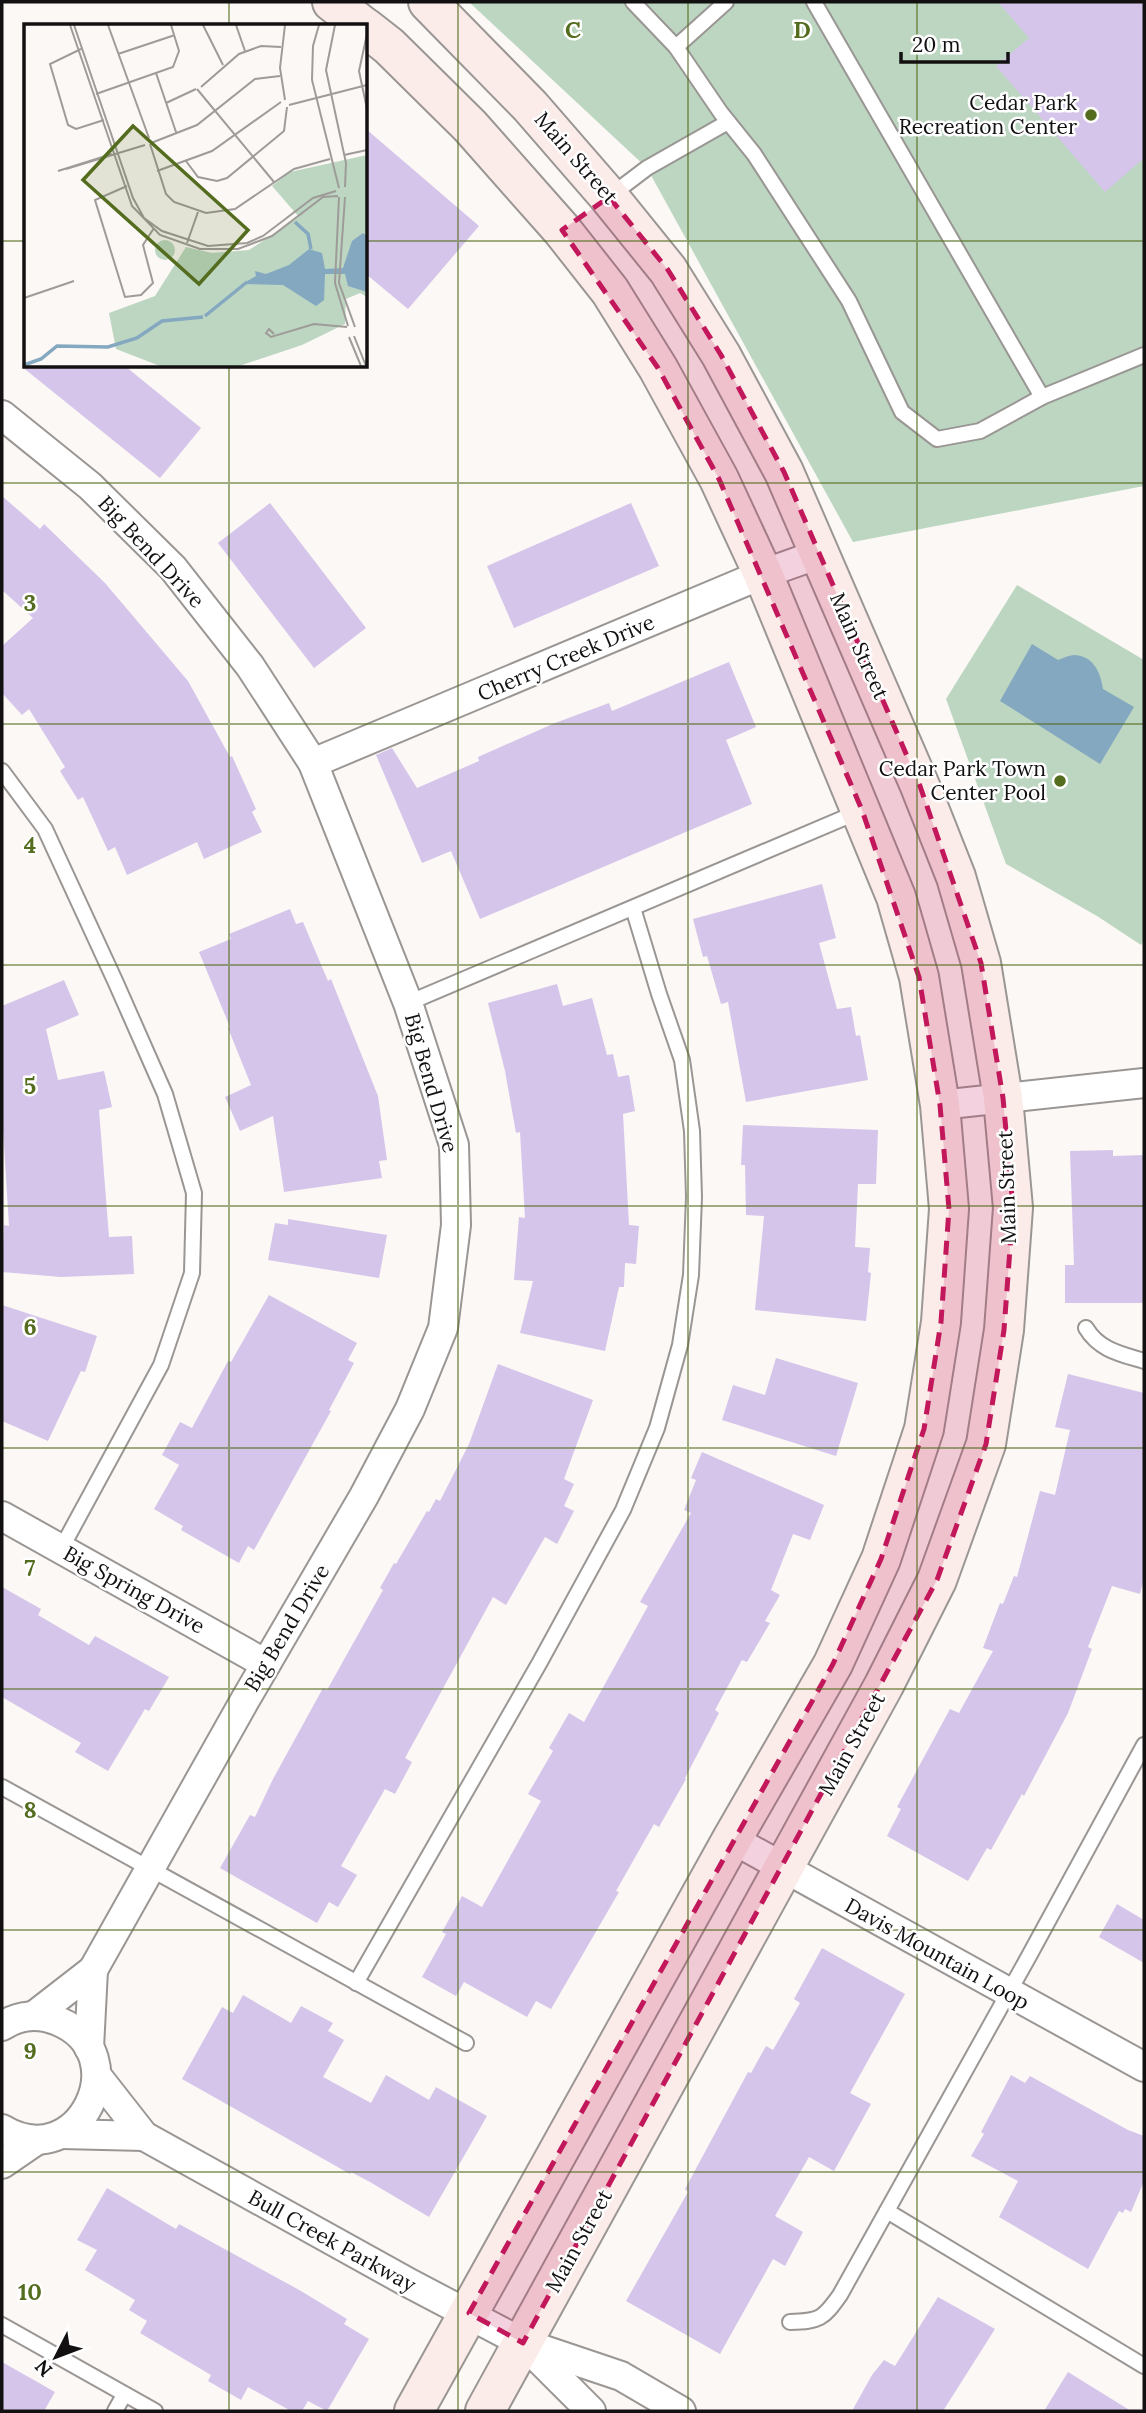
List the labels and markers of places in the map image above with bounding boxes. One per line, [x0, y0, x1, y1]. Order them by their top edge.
place label: Cedar Park Recreation Center [899, 89, 1078, 140]
marker: Cedar Park Recreation Center [1083, 107, 1099, 123]
place label: Cedar Park Town Center Pool [879, 755, 1046, 806]
marker: Cedar Park Town Center Pool [1052, 773, 1068, 789]

